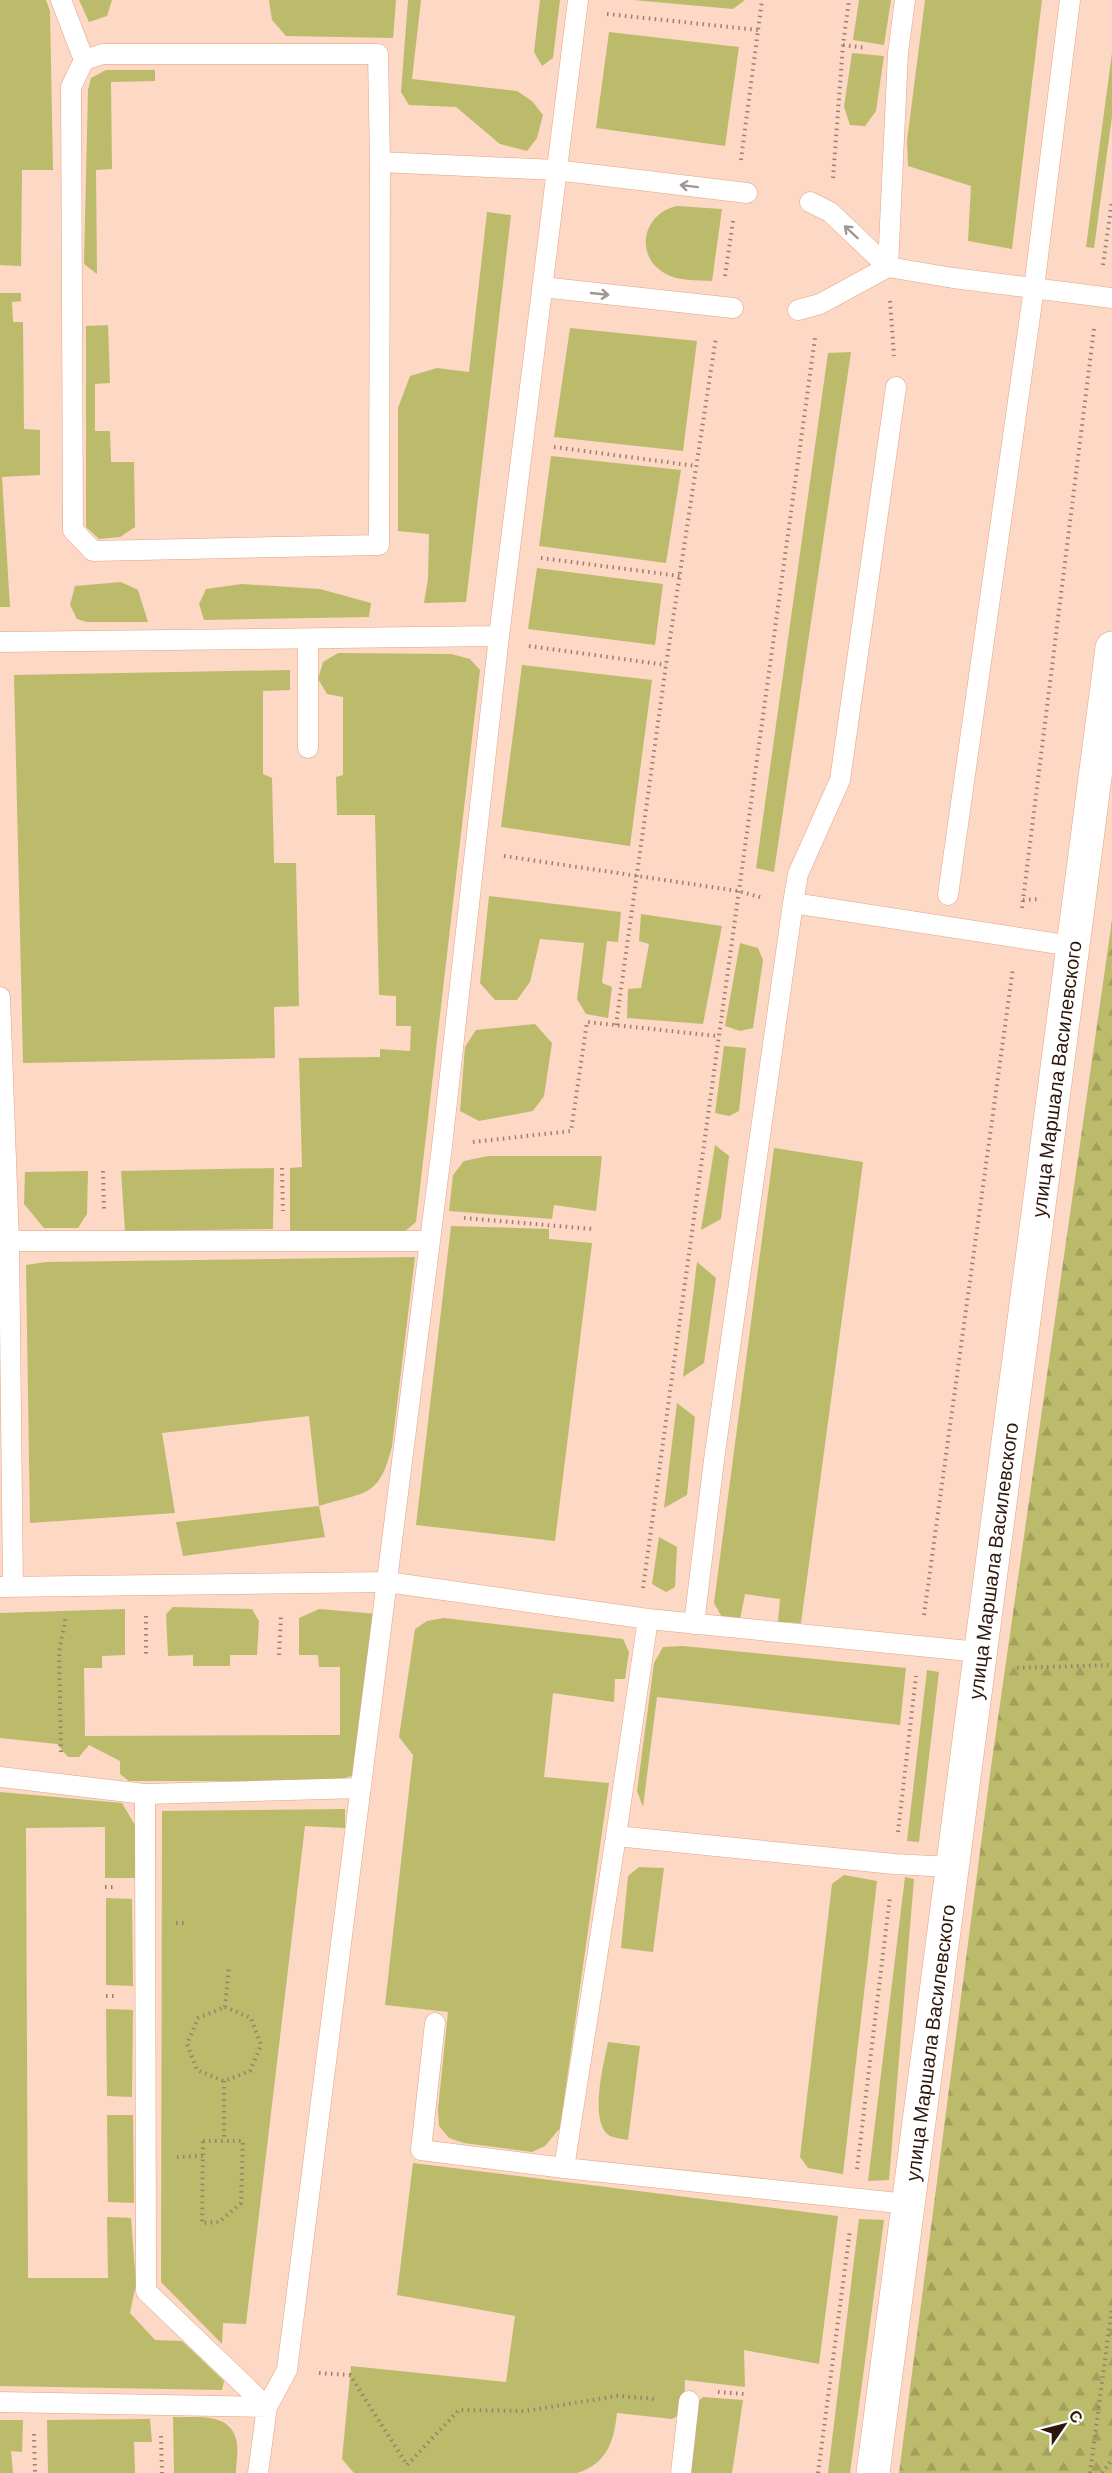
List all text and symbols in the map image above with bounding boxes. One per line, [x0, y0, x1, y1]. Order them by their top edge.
one-way arrow [680, 180, 699, 191]
one-way arrow [844, 225, 859, 239]
one-way arrow [589, 289, 609, 300]
street label: улица Маршала Василевского [1026, 939, 1086, 1219]
street label: улица Маршала Василевского [962, 1421, 1022, 1701]
street label: улица Маршала Василевского [899, 1903, 959, 2183]
north arrow [1034, 2395, 1094, 2455]
text: С [1066, 2406, 1088, 2427]

